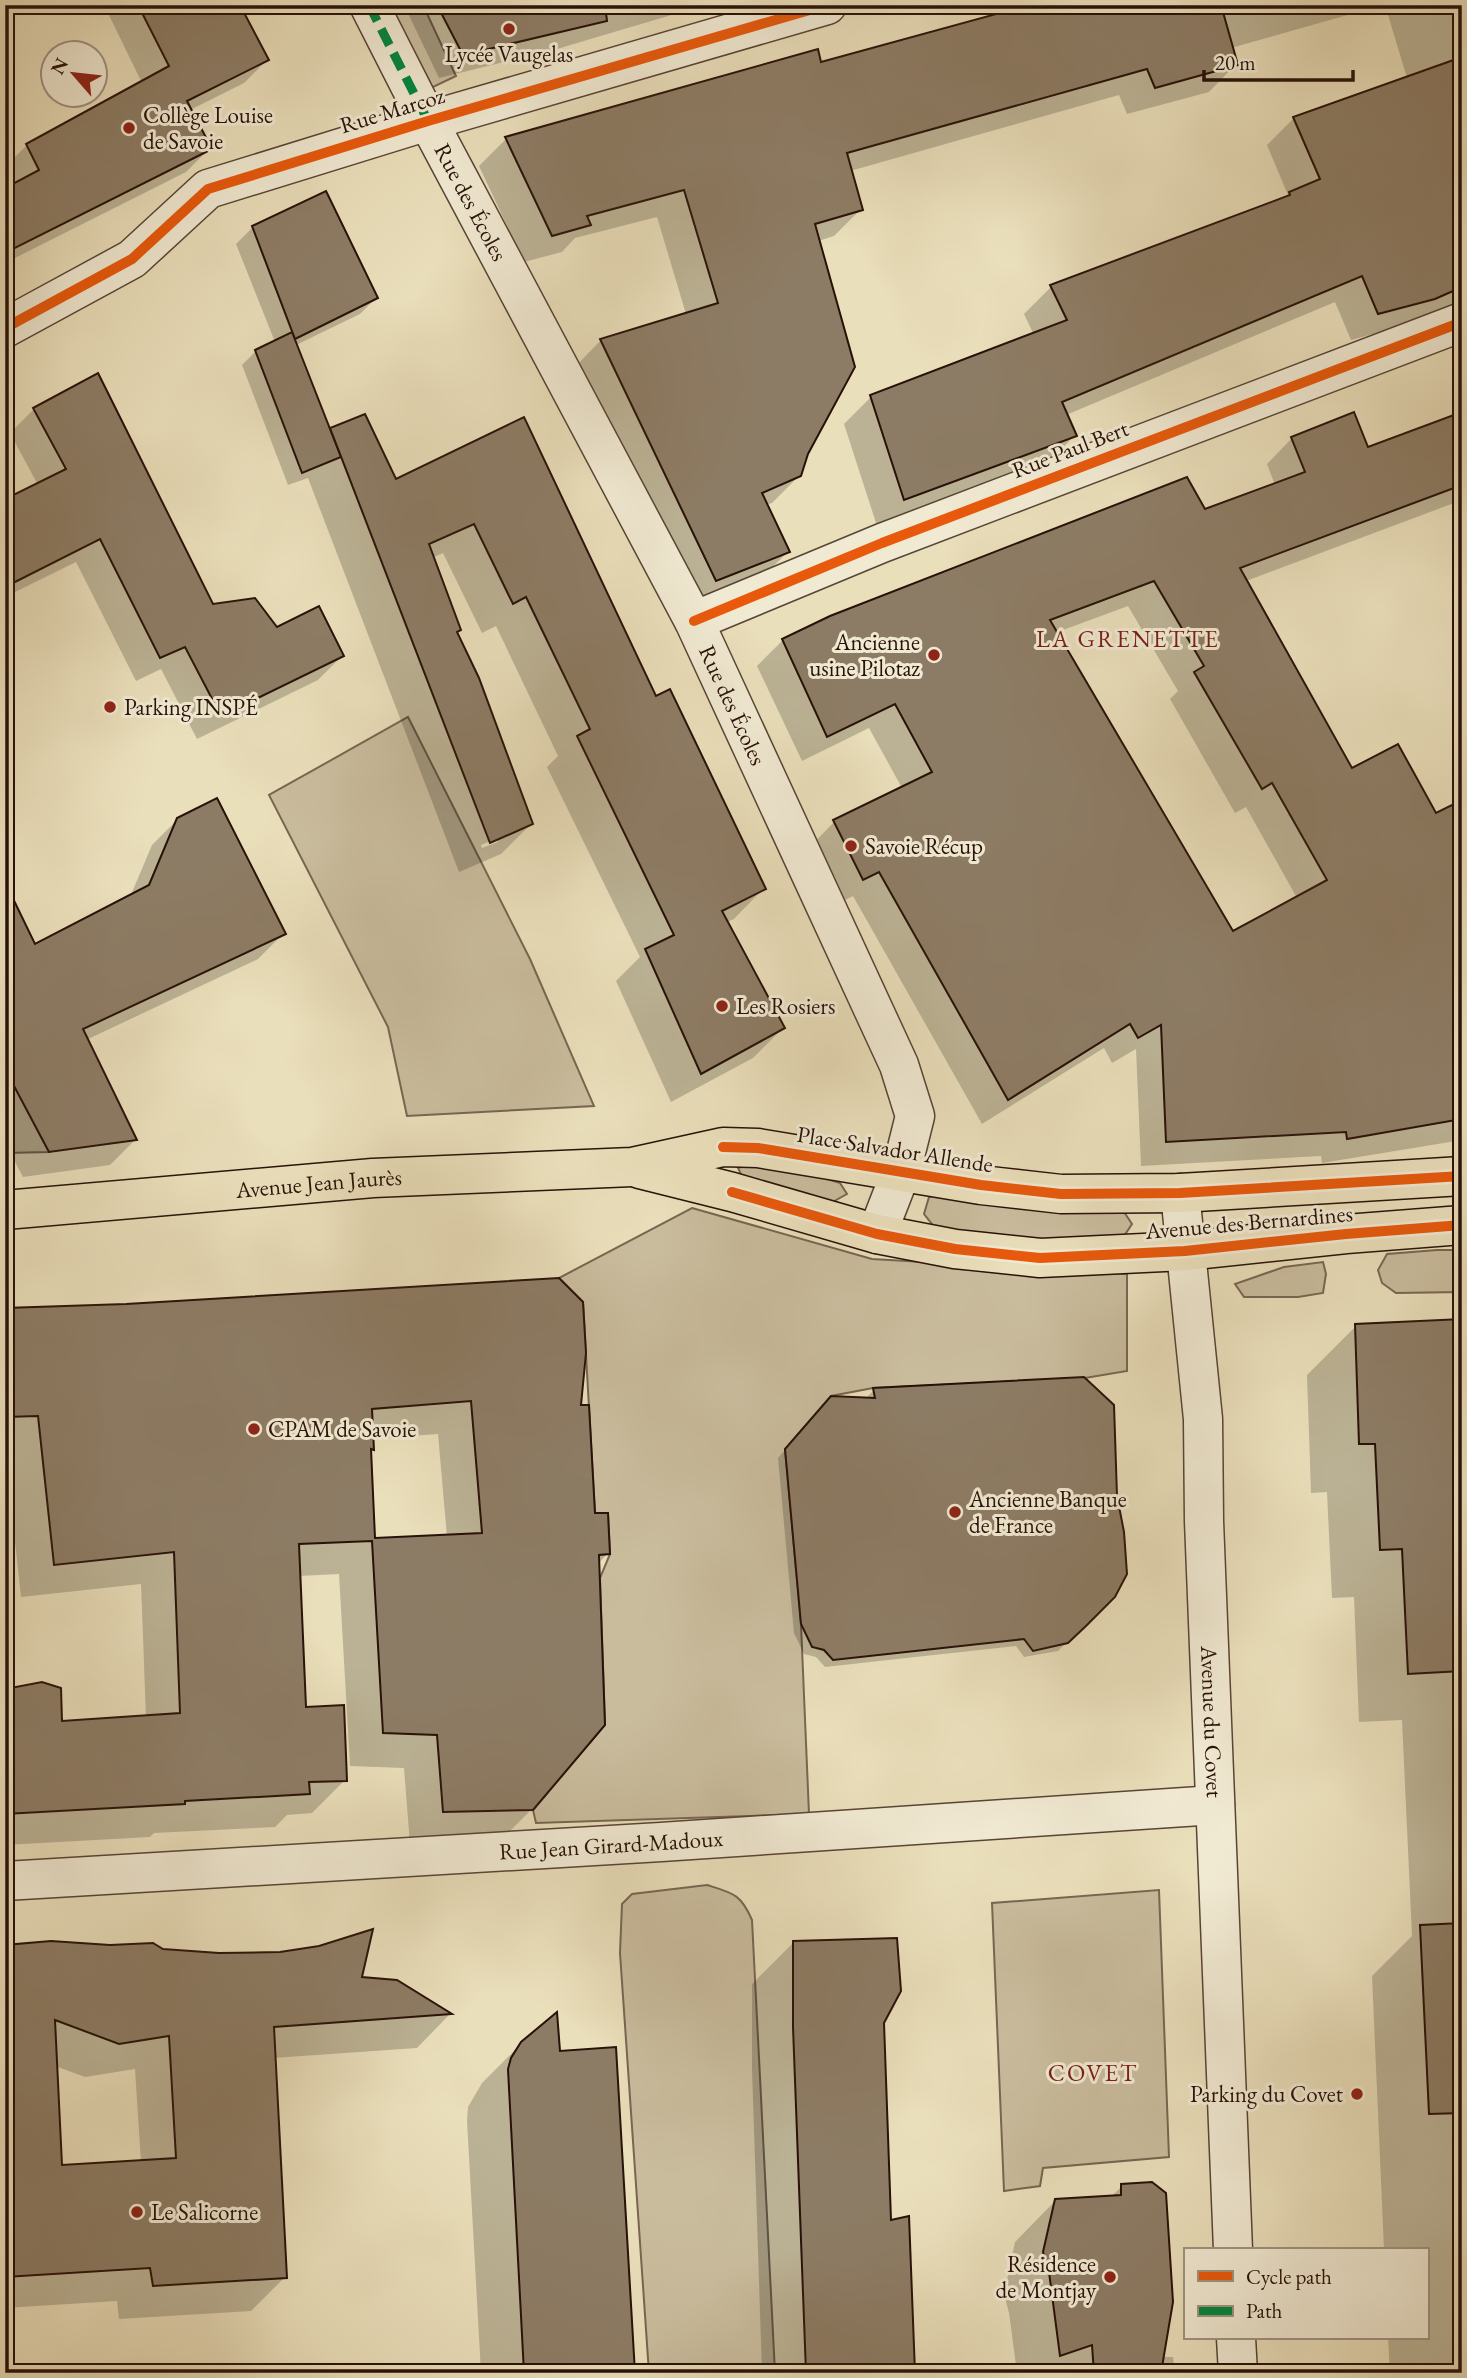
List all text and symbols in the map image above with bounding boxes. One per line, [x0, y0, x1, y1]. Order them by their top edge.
marker: Lycée Vaugelas [501, 21, 517, 37]
north arrow [38, 38, 108, 108]
scale bar [1204, 38, 1353, 82]
place label: Lycée Vaugelas [445, 39, 573, 69]
text: 20 m [1215, 49, 1256, 76]
text: N [45, 53, 74, 79]
street label: Rue Marcoz [336, 80, 448, 140]
place label: Collège Louise de Savoie [143, 100, 273, 156]
marker: Collège Louise de Savoie [121, 120, 137, 136]
street label: Rue des Écoles [428, 138, 515, 266]
street label: Rue Paul Bert [1007, 413, 1133, 485]
district label: LA GRENETTE [1036, 623, 1220, 654]
place label: Ancienne usine Pilotaz [809, 627, 920, 683]
street label: Rue des Écoles [692, 640, 773, 770]
marker: Ancienne usine Pilotaz [926, 647, 942, 663]
place label: Parking INSPÉ [124, 692, 258, 722]
marker: Parking INSPÉ [102, 699, 118, 715]
place label: Savoie Récup [865, 831, 983, 861]
marker: Savoie Récup [843, 838, 859, 854]
place label: Les Rosiers [736, 991, 835, 1021]
marker: Les Rosiers [714, 998, 730, 1014]
street label: Place Salvador Allende [795, 1119, 995, 1179]
street label: Avenue Jean Jaurès [233, 1162, 403, 1205]
street label: Avenue des Bernardines [1143, 1198, 1354, 1246]
place label: CPAM de Savoie [268, 1414, 416, 1444]
marker: CPAM de Savoie [246, 1421, 262, 1437]
place label: Ancienne Banque de France [968, 1484, 1127, 1540]
marker: Ancienne Banque de France [947, 1504, 963, 1520]
street label: Avenue du Covet [1194, 1644, 1230, 1799]
street label: Rue Jean Girard-Madoux [498, 1823, 724, 1867]
district label: COVET [1048, 2057, 1138, 2088]
place label: Parking du Covet [1190, 2079, 1344, 2109]
marker: Parking du Covet [1349, 2086, 1365, 2102]
place label: Le Salicorne [151, 2197, 258, 2227]
marker: Le Salicorne [129, 2204, 145, 2220]
legend [1184, 2248, 1428, 2340]
place label: Résidence de Montjay [996, 2249, 1097, 2305]
text: Cycle path [1246, 2263, 1332, 2290]
marker: Résidence de Montjay [1102, 2269, 1118, 2285]
text: Path [1246, 2297, 1283, 2324]

